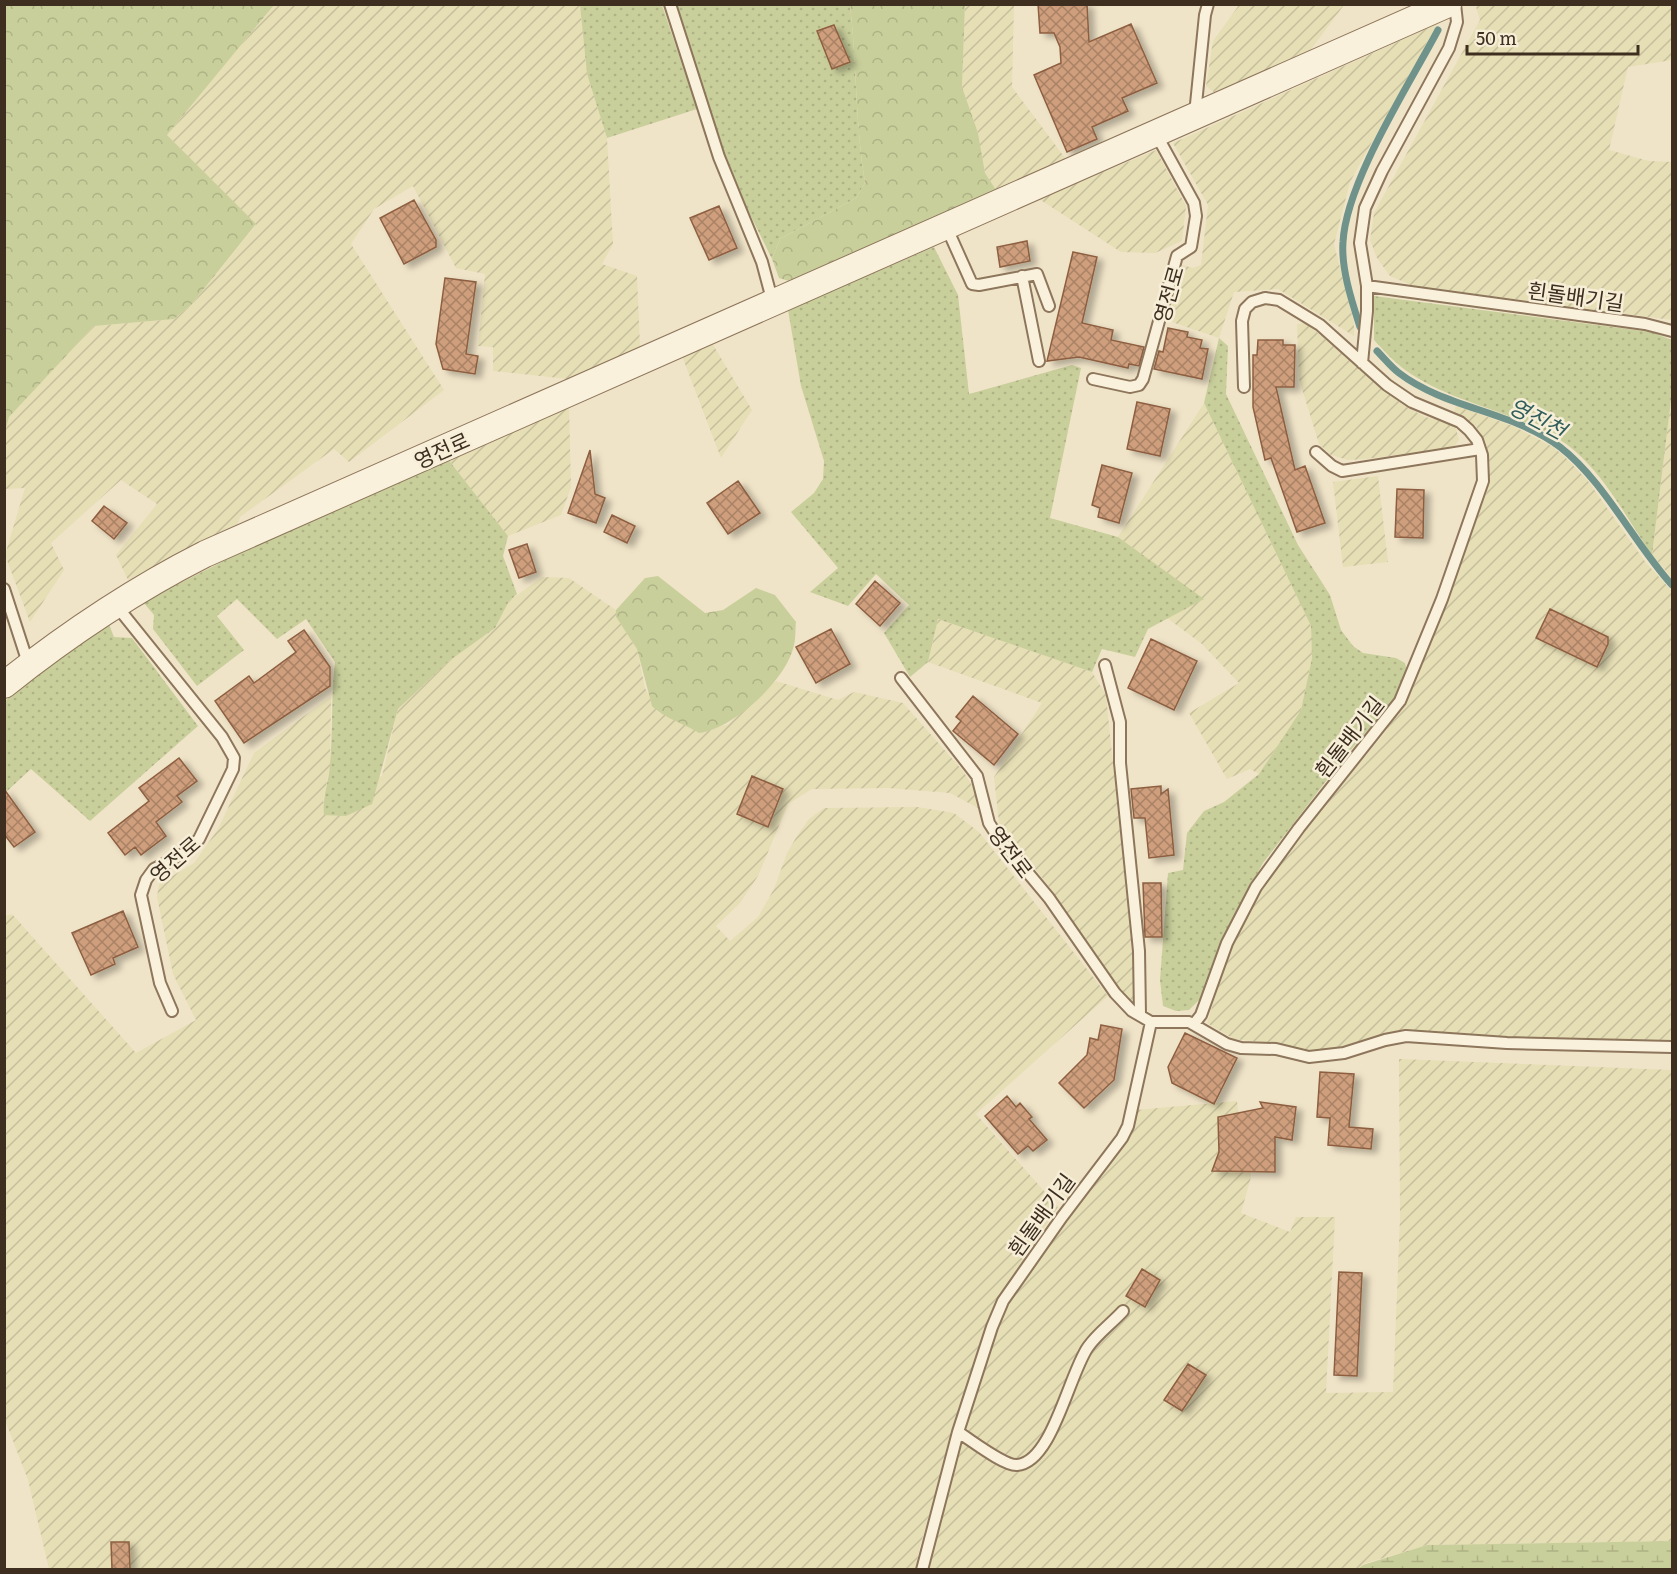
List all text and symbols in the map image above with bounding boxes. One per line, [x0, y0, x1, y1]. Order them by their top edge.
scale bar [1467, 18, 1638, 56]
text: 50 m [1476, 24, 1517, 51]
street label: 영전로 [1144, 262, 1190, 326]
street label: 흰돌배기길 [1526, 273, 1626, 317]
water label: 영진천 [1503, 388, 1575, 447]
street label: 영전로 [408, 423, 474, 475]
street label: 흰돌배기길 [1306, 688, 1390, 784]
street label: 영전로 [982, 819, 1042, 883]
street label: 영전로 [142, 827, 206, 889]
street label: 흰돌배기길 [999, 1166, 1081, 1262]

